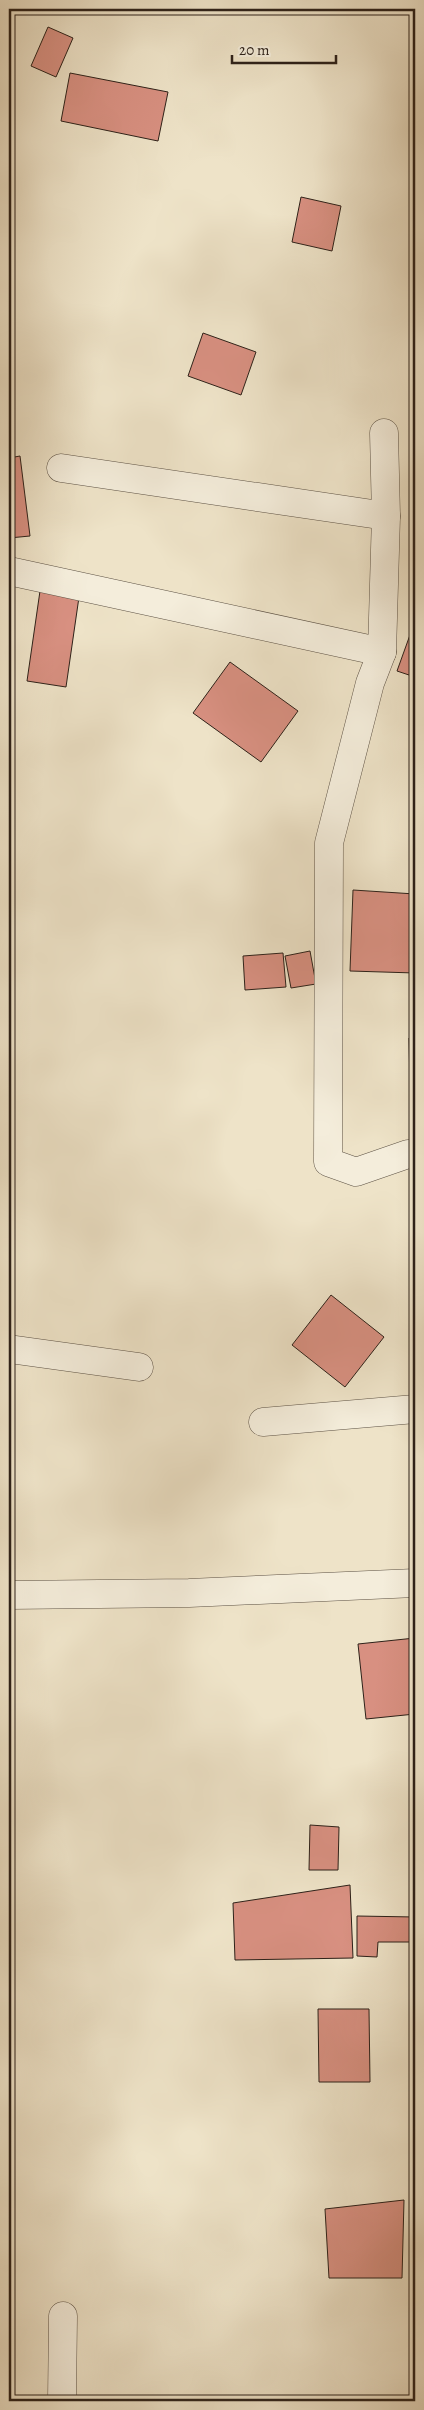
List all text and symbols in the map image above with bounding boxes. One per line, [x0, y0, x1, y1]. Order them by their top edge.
scale bar [232, 32, 335, 64]
text: 20 m [239, 40, 270, 60]

